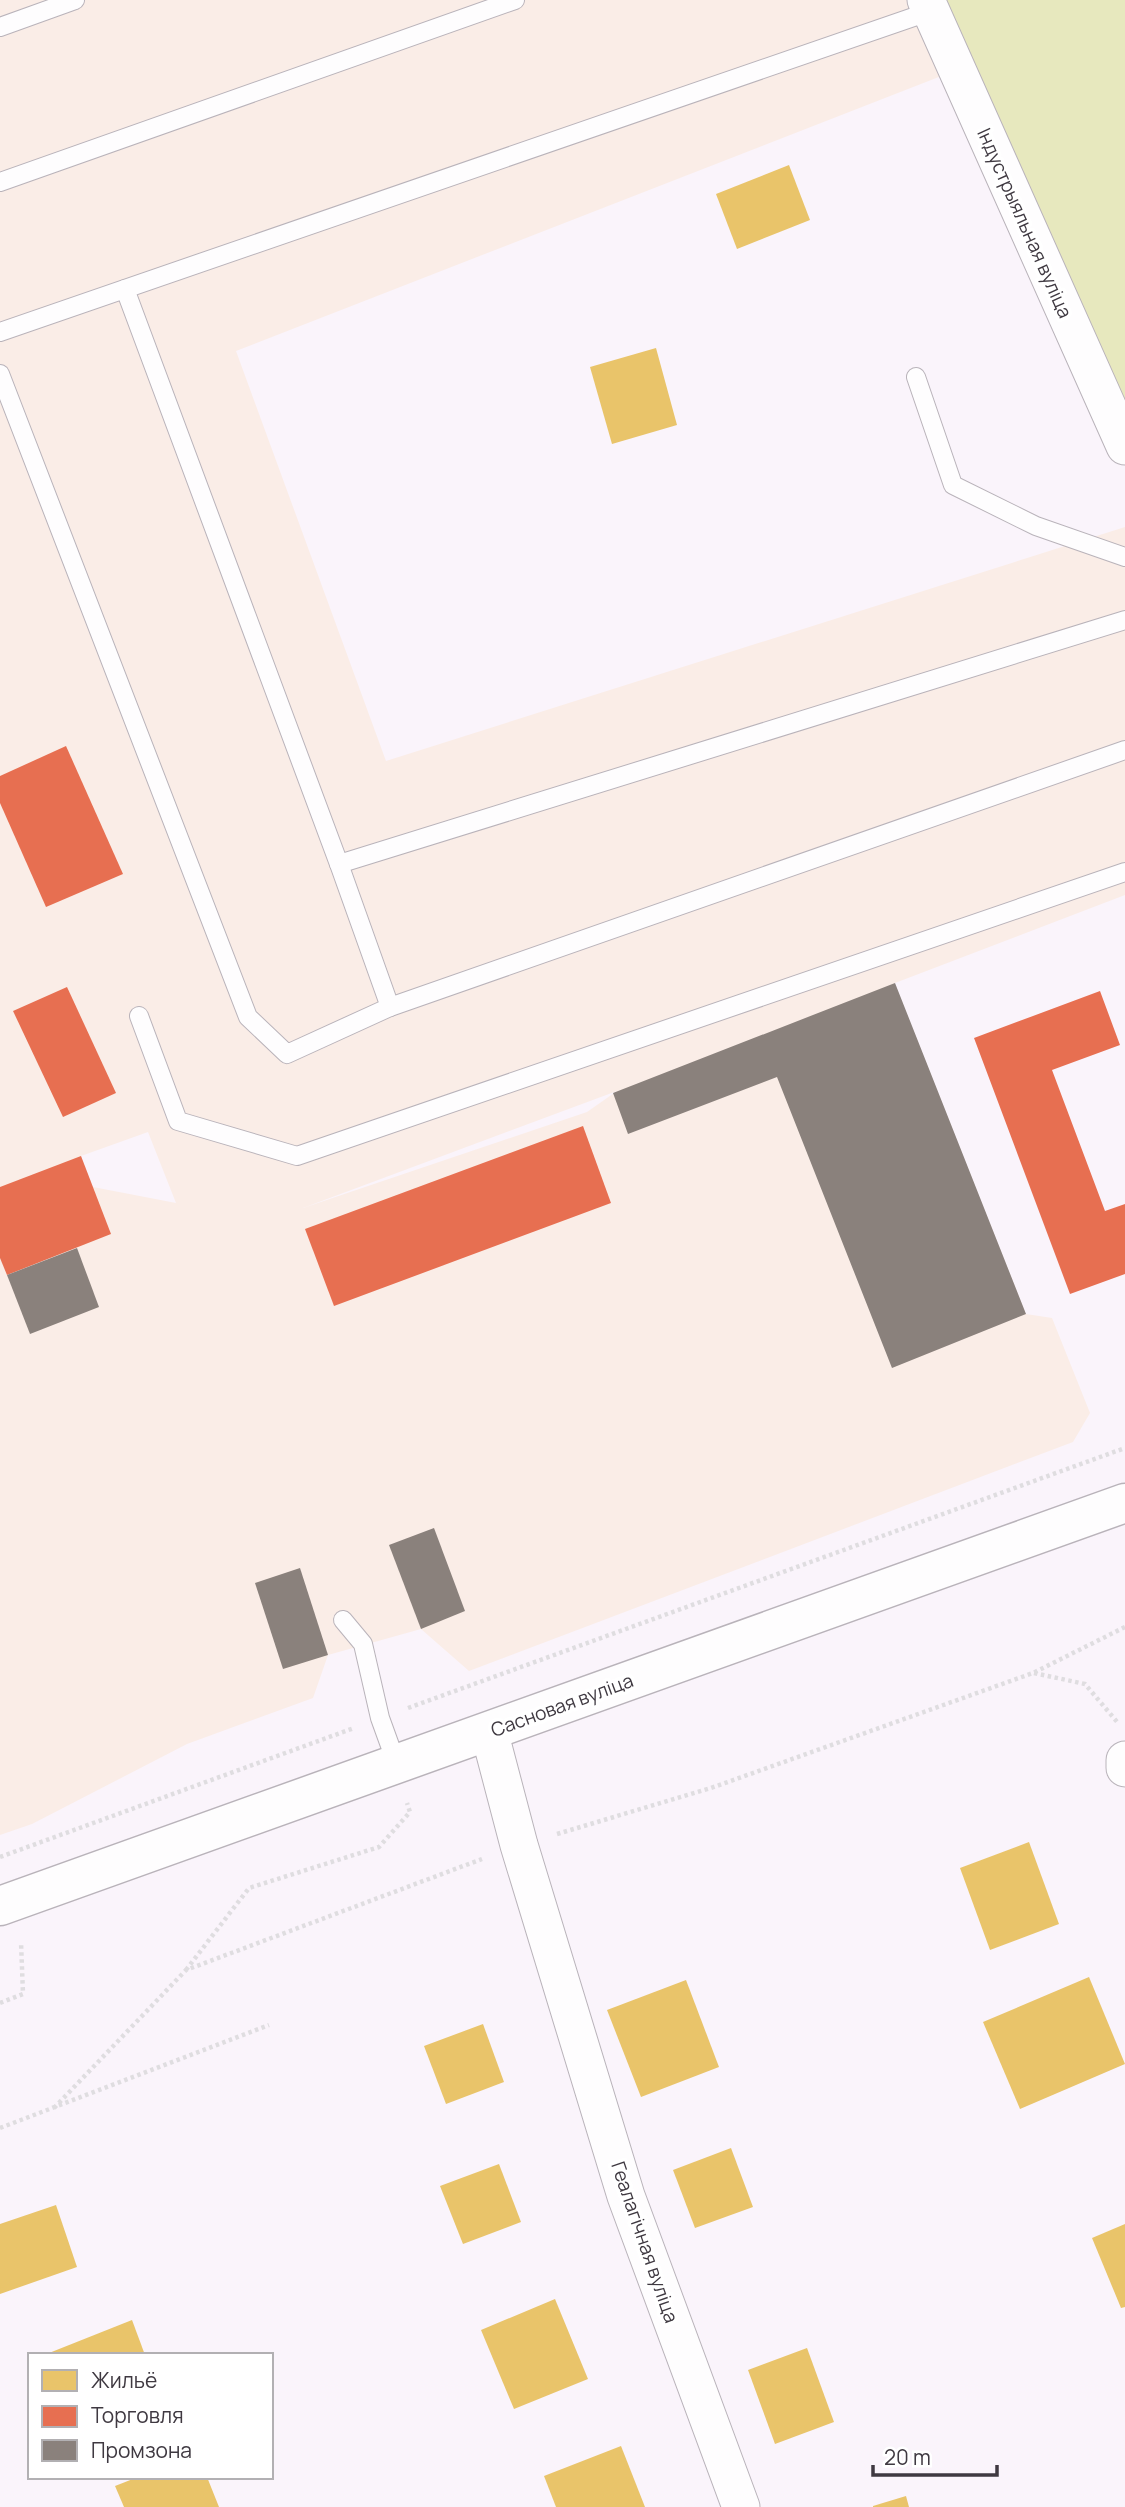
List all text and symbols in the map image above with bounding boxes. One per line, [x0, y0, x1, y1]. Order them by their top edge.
street label: Індустрыяльная вуліца [971, 124, 1079, 322]
street label: Сасновая вуліца [487, 1667, 637, 1743]
street label: Геалагічная вуліца [605, 2158, 685, 2326]
legend [28, 2353, 273, 2479]
text: Жильё [91, 2366, 157, 2394]
text: Торговля [91, 2401, 184, 2429]
scale bar [873, 2434, 997, 2478]
text: Промзона [91, 2436, 192, 2464]
text: 20 m [884, 2443, 931, 2471]

